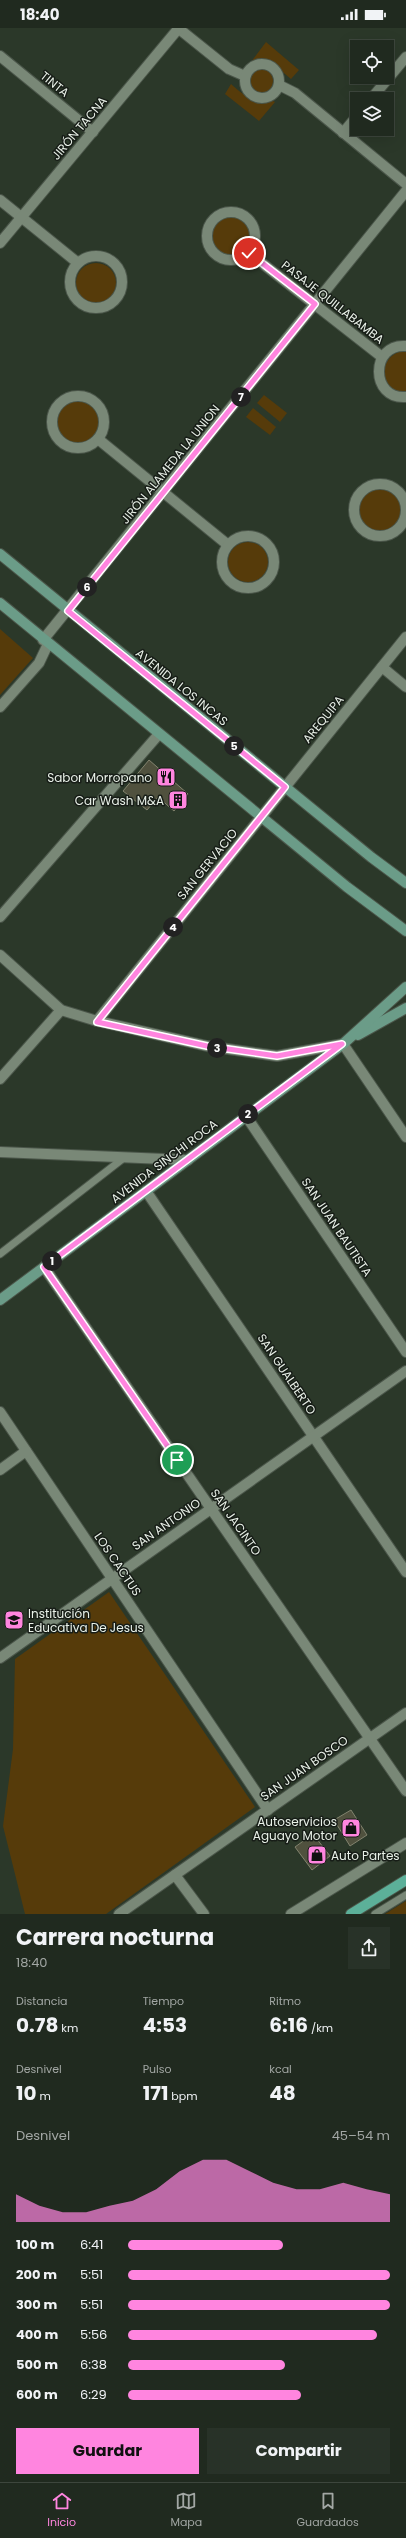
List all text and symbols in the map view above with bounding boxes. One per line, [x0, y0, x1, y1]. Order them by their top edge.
text: 18:40 [20, 4, 60, 25]
map controls [350, 40, 394, 136]
button: locate [350, 40, 394, 84]
street label: TINTA [37, 67, 73, 101]
button: layers [350, 92, 394, 136]
street label: JIRÓN TACNA [47, 93, 111, 163]
pin [232, 236, 266, 270]
icon: check [238, 242, 260, 264]
street label: PASAJE QUILLABAMBA [278, 256, 388, 348]
pin: 7 [231, 387, 251, 407]
text: 7 [238, 389, 244, 405]
street label: JIRÓN ALAMEDA LA UNION [116, 401, 224, 527]
pin: 6 [77, 577, 97, 597]
text: 6 [83, 579, 91, 595]
street label: AVENIDA LOS INCAS [132, 644, 232, 730]
street label: AREQUIPA [298, 691, 348, 747]
pin: 5 [224, 736, 244, 756]
text: 5 [230, 738, 238, 754]
restaurant icon: Sabor Morropano [155, 766, 177, 788]
place label: Sabor Morropano [47, 769, 152, 786]
building icon: Car Wash M&A [167, 789, 189, 811]
place label: Car Wash M&A [75, 792, 164, 809]
street label: SAN GERVACIO [173, 825, 241, 903]
pin: 4 [163, 917, 183, 937]
text: 4 [169, 919, 177, 935]
pin: 3 [207, 1038, 227, 1058]
text: 3 [214, 1040, 220, 1056]
pin: 2 [238, 1104, 258, 1124]
text: 2 [245, 1106, 251, 1122]
street label: AVENIDA SINCHI ROCA [107, 1115, 221, 1207]
street label: SAN JUAN BAUTISTA [298, 1174, 376, 1280]
pin: 1 [42, 1251, 62, 1271]
text: 1 [50, 1253, 54, 1269]
street label: SAN GUALBERTO [254, 1330, 320, 1418]
pin [160, 1443, 194, 1477]
icon: arrive [166, 1449, 188, 1471]
street label: SAN JACINTO [207, 1485, 265, 1559]
street label: SAN ANTONIO [128, 1494, 204, 1554]
street label: LOS CACTUS [91, 1529, 145, 1599]
place label: Institución Educativa De Jesus [28, 1605, 144, 1636]
school or university icon: Institución Educativa De Jesus [3, 1609, 25, 1631]
street label: SAN JUAN BOSCO [257, 1731, 351, 1805]
place label: Autoservicios Aguayo Motor [253, 1813, 338, 1844]
shop icon: Autoservicios Aguayo Motor [340, 1817, 362, 1839]
shop icon: Auto Partes [306, 1844, 328, 1866]
place label: Auto Partes [331, 1847, 400, 1864]
text: Carrera nocturna [16, 1922, 214, 1953]
button: share [348, 1927, 390, 1969]
text: 18:40 [16, 1953, 47, 1972]
text: Distancia [16, 1993, 68, 2009]
text: Tiempo [143, 1993, 184, 2009]
text: Ritmo [269, 1993, 301, 2009]
text: 0.78 [16, 2011, 58, 2039]
text: 4:53 [143, 2011, 187, 2039]
text: 6:16 [269, 2011, 308, 2039]
text: km [58, 2020, 78, 2036]
text: /km [308, 2020, 333, 2036]
text: Desnivel [16, 2061, 62, 2077]
text: Pulso [143, 2061, 172, 2077]
text: kcal [269, 2061, 292, 2077]
text: 10 [16, 2079, 37, 2107]
text: 171 [143, 2079, 168, 2107]
text: 48 [269, 2079, 296, 2107]
text: m [37, 2088, 51, 2104]
text: bpm [168, 2088, 198, 2104]
text: Desnivel [16, 2126, 70, 2145]
text: 45–54 m [332, 2126, 390, 2145]
text: 100 m [16, 2235, 54, 2254]
text: 6:41 [80, 2235, 103, 2254]
text: 200 m [16, 2265, 57, 2284]
text: 5:51 [80, 2265, 103, 2284]
text: 300 m [16, 2295, 57, 2314]
text: 5:51 [80, 2295, 103, 2314]
text: 400 m [16, 2325, 58, 2344]
text: 5:56 [80, 2325, 107, 2344]
text: 500 m [16, 2355, 58, 2374]
text: 6:38 [80, 2355, 107, 2374]
text: 600 m [16, 2385, 58, 2404]
text: 6:29 [80, 2385, 107, 2404]
button: Guardar [16, 2428, 199, 2474]
button: Compartir [207, 2428, 390, 2474]
tab: Inicio [47, 2490, 76, 2531]
tab: Mapa [170, 2490, 202, 2531]
tab: Guardados [297, 2490, 359, 2531]

